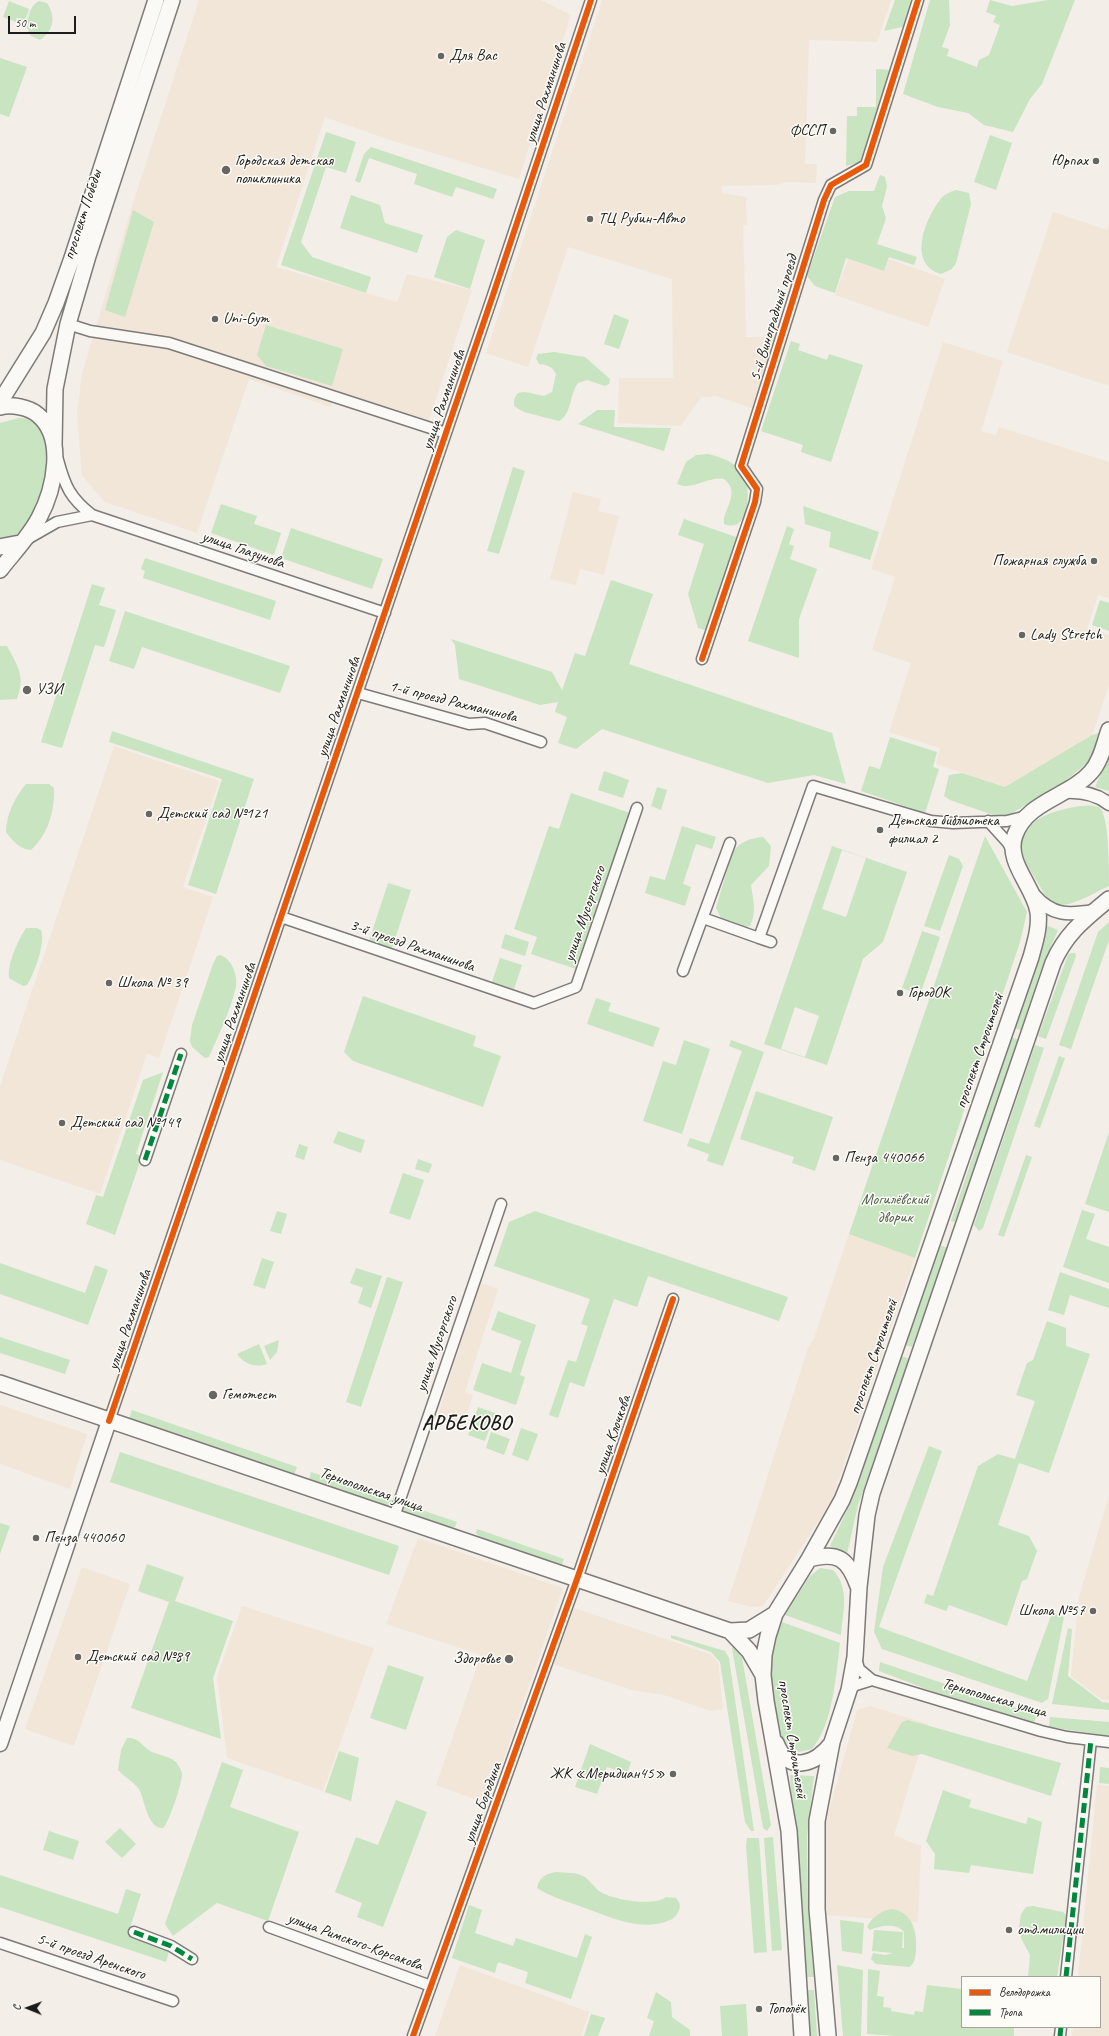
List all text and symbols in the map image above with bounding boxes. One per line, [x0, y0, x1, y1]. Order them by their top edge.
scale bar [10, 8, 78, 34]
text: 50 m [15, 15, 35, 31]
street label: улица Рахманинова [521, 40, 571, 146]
place label: Для Вас [449, 46, 497, 66]
marker: Для Вас [436, 51, 446, 61]
place label: ФССП [789, 121, 825, 141]
marker: ФССП [828, 126, 838, 136]
place label: Городская детская поликлиника [235, 151, 333, 189]
place label: Юрпах [1051, 151, 1088, 171]
marker: Юрпах [1091, 156, 1101, 166]
marker: Городская детская поликлиника [220, 164, 232, 176]
street label: проспект Победы [60, 168, 106, 262]
place label: ТЦ Рубин-Авто [598, 209, 685, 229]
marker: ТЦ Рубин-Авто [585, 214, 595, 224]
street label: 5-й Виноградный проезд [746, 253, 802, 383]
place label: Uni-Gym [223, 309, 269, 329]
marker: Uni-Gym [210, 314, 220, 324]
street label: улица Рахманинова [418, 347, 470, 453]
street label: улица Глазунова [199, 527, 287, 573]
place label: Пожарная служба [992, 551, 1086, 571]
marker: Пожарная служба [1089, 556, 1099, 566]
place label: Lady Stretch [1030, 625, 1102, 645]
marker: Lady Stretch [1017, 630, 1027, 640]
street label: улица Рахманинова [313, 654, 365, 760]
street label: 1-й проезд Рахманинова [387, 677, 519, 727]
place label: УЗИ [36, 680, 62, 700]
marker: УЗИ [21, 684, 33, 696]
place label: Детский сад №121 [157, 804, 267, 824]
marker: Детский сад №121 [144, 809, 154, 819]
place label: Детская библиотека филиал 2 [888, 811, 999, 849]
marker: Детская библиотека филиал 2 [875, 825, 885, 835]
street label: улица Мусоргского [560, 864, 610, 964]
street label: 3-й проезд Рахманинова [347, 916, 477, 976]
street label: улица Рахманинова [209, 960, 261, 1066]
place label: Школа № 39 [117, 973, 188, 993]
marker: Школа № 39 [104, 978, 114, 988]
place label: ГородОК [908, 983, 949, 1003]
marker: ГородОК [895, 988, 905, 998]
street label: проспект Строителей [951, 991, 1009, 1111]
place label: Детский сад №149 [70, 1113, 180, 1133]
marker: Детский сад №149 [57, 1118, 67, 1128]
place label: Пенза 440066 [844, 1148, 924, 1168]
marker: Пенза 440066 [831, 1153, 841, 1163]
park label: Могилёвский дворик [861, 1190, 929, 1228]
street label: улица Рахманинова [104, 1267, 156, 1373]
street label: улица Мусоргского [412, 1294, 462, 1394]
street label: проспект Строителей [845, 1297, 903, 1417]
place label: Гемотест [222, 1385, 275, 1405]
marker: Гемотест [207, 1389, 219, 1401]
street label: улица Клочкова [590, 1393, 636, 1477]
district label: АРБЕКОВО [420, 1412, 514, 1436]
street label: Тернопольская улица [317, 1463, 425, 1517]
place label: Пенза 440060 [44, 1528, 124, 1548]
marker: Пенза 440060 [31, 1533, 41, 1543]
place label: Школа №57 [1018, 1601, 1085, 1621]
marker: Школа №57 [1088, 1606, 1098, 1616]
place label: Детский сад №89 [86, 1647, 189, 1667]
place label: Здоровье [453, 1649, 500, 1669]
marker: Детский сад №89 [73, 1652, 83, 1662]
marker: Здоровье [503, 1653, 515, 1665]
street label: Тернопольская улица [939, 1674, 1049, 1722]
street label: проспект Строителей [773, 1678, 811, 1800]
street label: улица Бородина [460, 1760, 506, 1846]
place label: ЖК «Меридиан45» [550, 1764, 665, 1784]
marker: ЖК «Меридиан45» [668, 1769, 678, 1779]
street label: улица Римского-Корсакова [285, 1909, 425, 1975]
place label: отд.милиции [1017, 1920, 1083, 1940]
marker: отд.милиции [1004, 1925, 1014, 1935]
street label: 5-й проезд Аренского [34, 1929, 148, 1985]
legend [961, 1976, 1101, 2028]
text: Велодорожка [999, 1984, 1050, 2000]
north arrow [8, 1988, 48, 2028]
place label: Тополёк [767, 1999, 805, 2019]
marker: Тополёк [754, 2004, 764, 2014]
text: Тропа [999, 2004, 1022, 2020]
text: С [9, 2005, 23, 2011]

